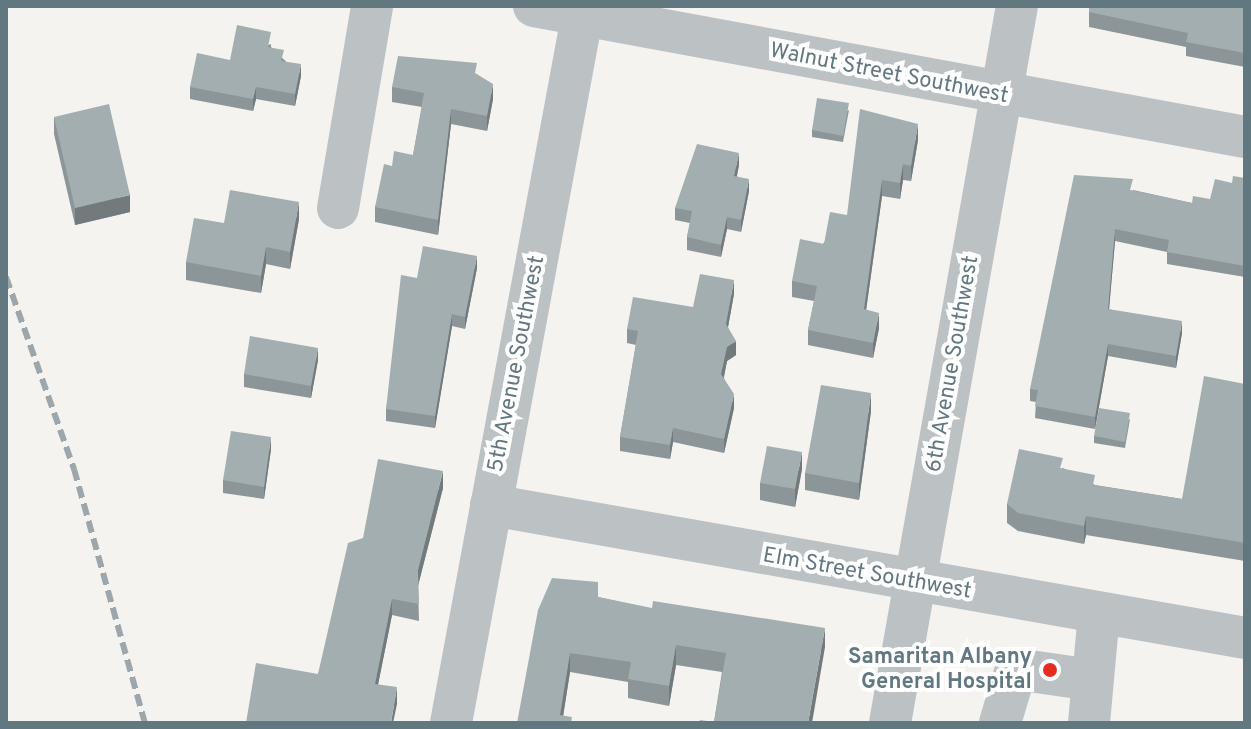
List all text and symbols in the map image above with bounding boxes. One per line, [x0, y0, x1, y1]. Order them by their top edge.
street label: Walnut Street Southwest [768, 38, 1010, 110]
street label: 5th Avenue Southwest [483, 253, 551, 475]
street label: 6th Avenue Southwest [921, 253, 985, 475]
street label: Elm Street Southwest [761, 543, 973, 605]
place label: Samaritan Albany General Hospital [847, 644, 1032, 696]
marker: Samaritan Albany General Hospital [1039, 659, 1061, 681]

